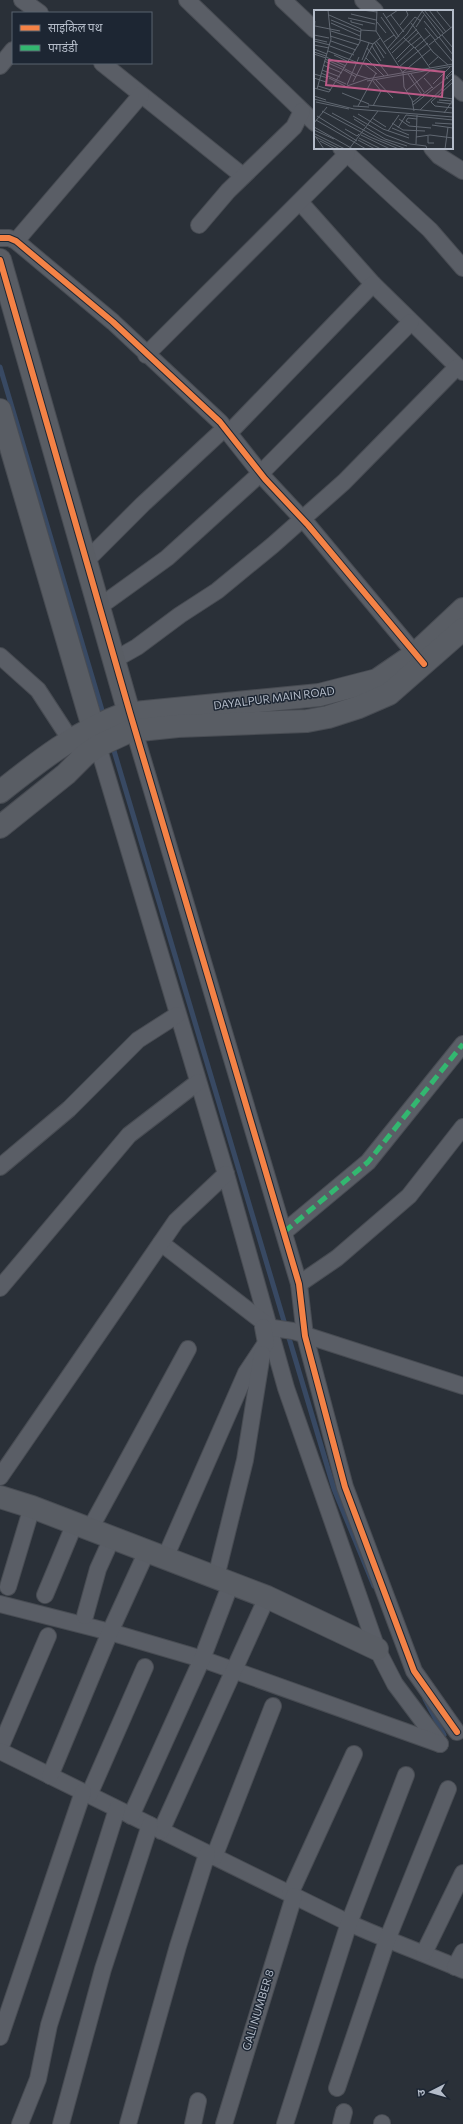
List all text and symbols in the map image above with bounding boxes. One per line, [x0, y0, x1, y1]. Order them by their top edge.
inset map [314, 10, 453, 149]
legend [12, 12, 152, 64]
text: साइकिल पथ [48, 20, 103, 35]
text: पगडंडी [48, 40, 78, 54]
street label: DAYALPUR MAIN ROAD [213, 684, 335, 711]
street label: GALI NUMBER 8 [239, 1968, 276, 2052]
north arrow [411, 2072, 451, 2112]
text: उ [414, 2089, 427, 2097]

